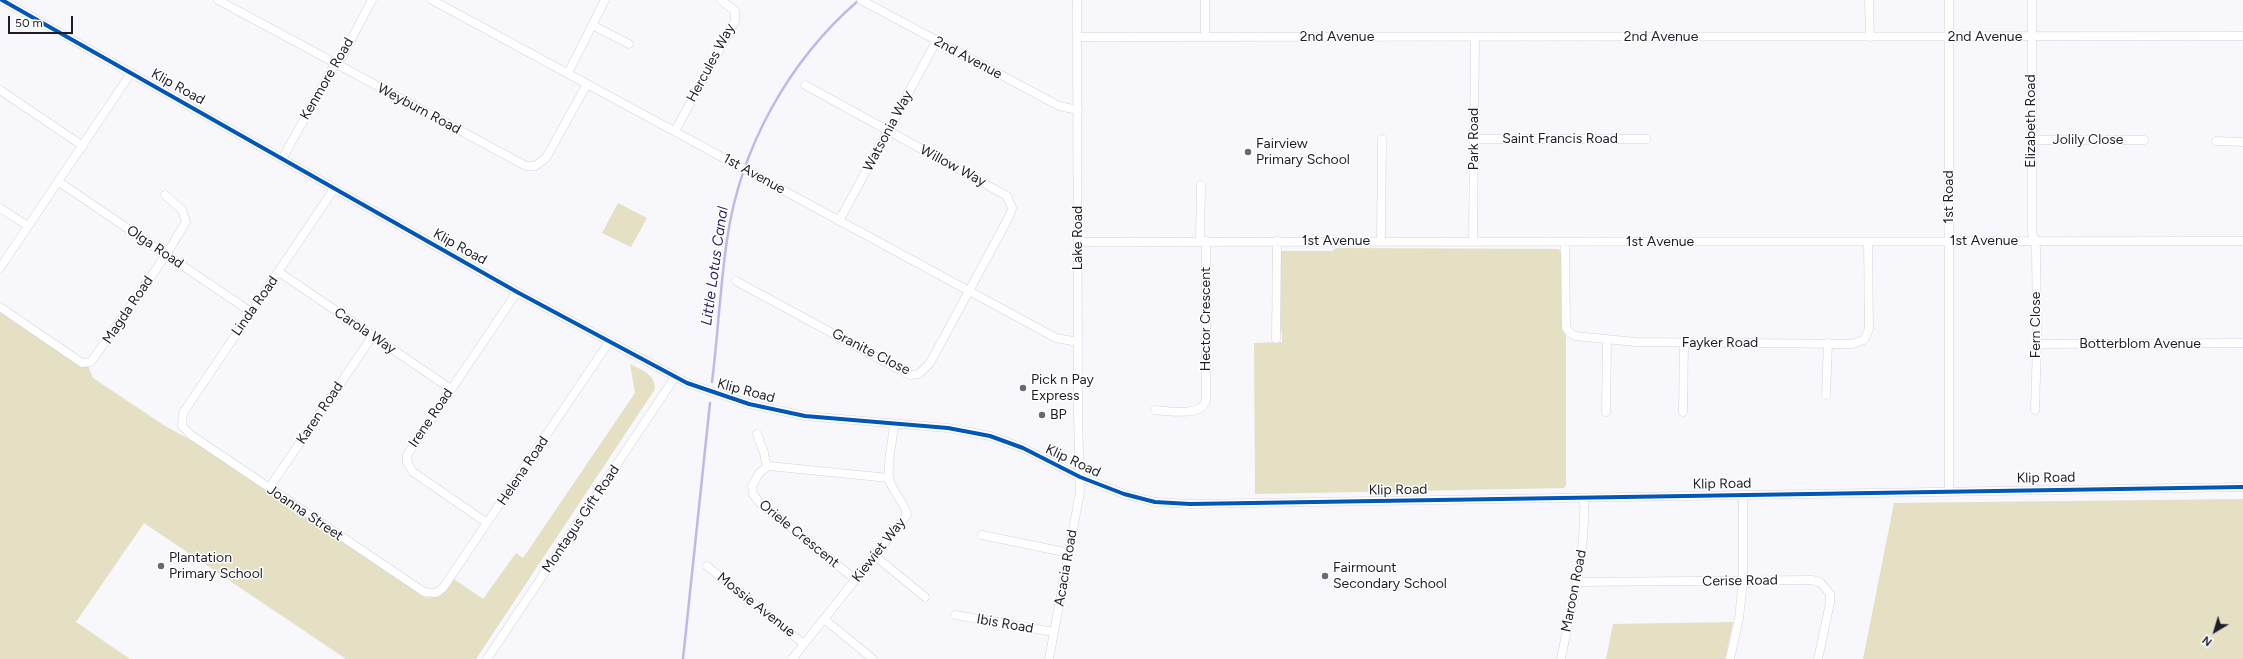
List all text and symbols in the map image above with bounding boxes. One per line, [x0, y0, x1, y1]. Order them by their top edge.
scale bar [10, 8, 75, 34]
text: 50 m [15, 16, 43, 30]
street label: Hercules Way [683, 21, 739, 105]
street label: 2nd Avenue [1300, 29, 1374, 45]
street label: 2nd Avenue [1624, 29, 1698, 45]
street label: 2nd Avenue [1948, 29, 2022, 45]
street label: 2nd Avenue [931, 33, 1005, 83]
street label: Kenmore Road [297, 35, 357, 123]
street label: Klip Road [148, 65, 208, 109]
street label: Elizabeth Road [2023, 74, 2039, 168]
street label: Weyburn Road [374, 80, 464, 138]
street label: Watsonia Way [860, 88, 916, 174]
street label: Park Road [1466, 108, 1482, 170]
street label: Saint Francis Road [1502, 131, 1618, 147]
street label: Jolily Close [2052, 132, 2124, 148]
place label: Fairview Primary School [1256, 136, 1350, 168]
street label: Willow Way [917, 142, 989, 190]
marker: Fairview Primary School [1243, 147, 1253, 157]
street label: 1st Avenue [720, 150, 788, 198]
street label: 1st Road [1941, 170, 1957, 224]
water label: Little Lotus Canal [698, 205, 732, 327]
street label: Lake Road [1070, 206, 1086, 270]
street label: Olga Road [123, 222, 187, 272]
street label: Klip Road [430, 225, 490, 269]
street label: 1st Avenue [1302, 233, 1370, 249]
street label: 1st Avenue [1950, 233, 2018, 249]
street label: 1st Avenue [1626, 234, 1694, 250]
street label: Hector Crescent [1198, 267, 1214, 371]
street label: Magda Road [99, 273, 157, 347]
street label: Linda Road [228, 273, 282, 339]
street label: Fern Close [2028, 292, 2044, 358]
street label: Carola Way [331, 304, 399, 358]
street label: Granite Close [829, 325, 913, 379]
street label: Fayker Road [1682, 335, 1758, 351]
street label: Botterblom Avenue [2079, 336, 2201, 352]
place label: Pick n Pay Express [1031, 372, 1094, 404]
street label: Klip Road [715, 375, 777, 407]
street label: Karen Road [293, 379, 347, 447]
marker: Pick n Pay Express [1018, 383, 1028, 393]
street label: Irene Road [405, 385, 457, 451]
place label: BP [1050, 407, 1067, 423]
marker: BP [1037, 410, 1047, 420]
street label: Helena Road [494, 433, 552, 509]
street label: Klip Road [1043, 441, 1103, 481]
street label: Montagus Gift Road [539, 462, 623, 576]
street label: Klip Road [2016, 469, 2076, 487]
street label: Klip Road [1692, 475, 1752, 493]
street label: Joanna Street [264, 481, 346, 545]
street label: Klip Road [1368, 481, 1428, 499]
street label: Oriele Crescent [756, 497, 842, 571]
street label: Kiewiet Way [849, 514, 909, 586]
street label: Acacia Road [1051, 528, 1081, 608]
street label: Maroon Road [1558, 548, 1590, 634]
place label: Plantation Primary School [169, 550, 263, 582]
place label: Fairmount Secondary School [1333, 560, 1447, 592]
marker: Plantation Primary School [156, 561, 166, 571]
street label: Mossie Avenue [714, 569, 798, 641]
marker: Fairmount Secondary School [1320, 571, 1330, 581]
street label: Cerise Road [1702, 572, 1778, 590]
street label: Ibis Road [975, 611, 1035, 637]
north arrow [2195, 611, 2235, 651]
text: N [2200, 633, 2215, 649]

